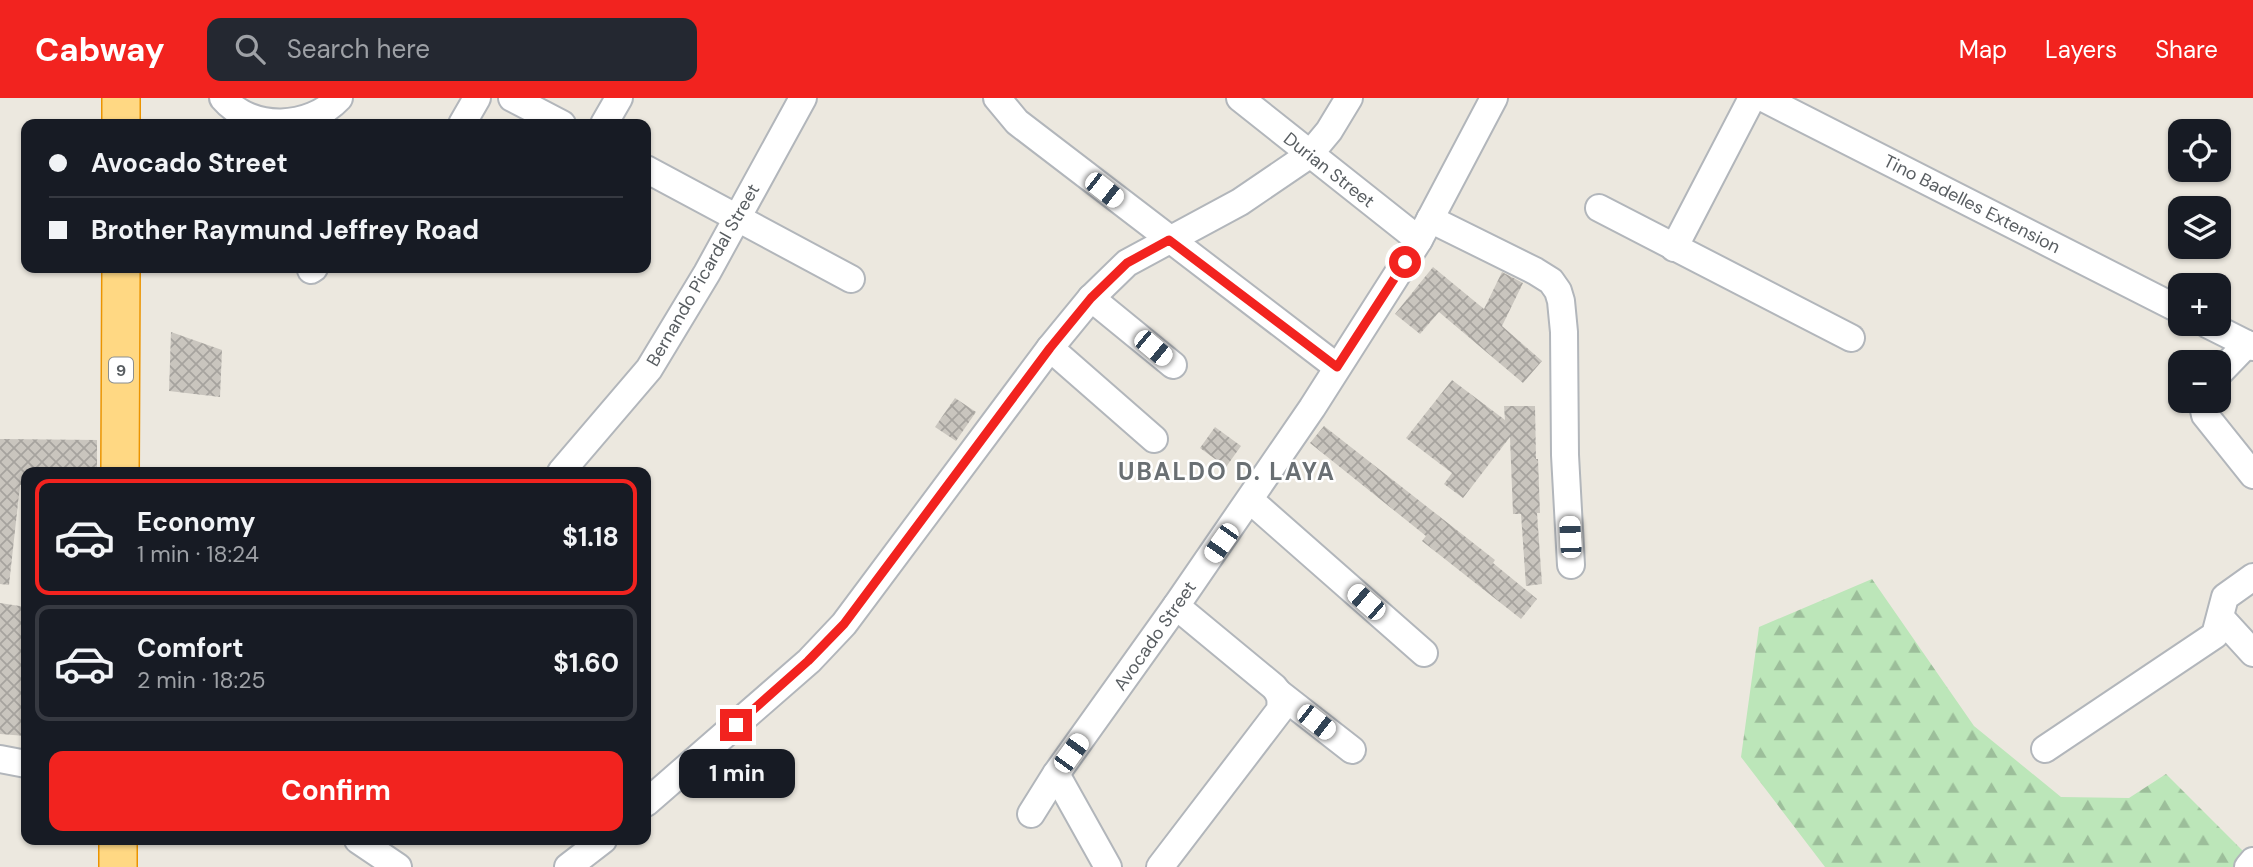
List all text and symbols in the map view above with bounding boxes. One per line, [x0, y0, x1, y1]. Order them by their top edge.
search box [207, 18, 697, 81]
text: Cabway [35, 28, 165, 71]
icon: search [231, 30, 269, 68]
text: Search here [287, 32, 430, 66]
text: Map [1959, 34, 2007, 65]
text: Layers [2045, 34, 2117, 65]
text: Share [2155, 34, 2218, 65]
map controls [2168, 119, 2231, 413]
button: locate [2168, 119, 2231, 182]
street label: Durian Street [1278, 127, 1380, 213]
text: Avocado Street [91, 146, 288, 180]
street label: Tino Badelles Extension [1880, 149, 2064, 259]
car [1081, 169, 1128, 211]
street label: Bernando Picardal Street [641, 179, 765, 371]
button: layers [2168, 196, 2231, 259]
text: Brother Raymund Jeffrey Road [91, 213, 479, 247]
route start [1389, 246, 1421, 278]
button: + [2168, 273, 2231, 336]
car [1131, 326, 1176, 370]
button: − [2168, 350, 2231, 413]
road number: 9 [109, 358, 133, 382]
district label: UBALDO D. LAYA [1118, 456, 1336, 487]
text: Economy [137, 505, 255, 539]
icon: car [53, 506, 116, 569]
car [1559, 515, 1582, 559]
text: $1.18 [562, 520, 619, 554]
car [1201, 520, 1242, 566]
text: 1 min · 18:24 [137, 539, 259, 569]
street label: Avocado Street [1108, 576, 1202, 696]
car [1344, 580, 1389, 624]
text: Comfort [137, 631, 243, 665]
icon: car [53, 632, 116, 695]
text: $1.60 [553, 646, 619, 680]
text: 2 min · 18:25 [137, 665, 265, 695]
car [1293, 701, 1340, 743]
route end [720, 709, 752, 741]
car [1051, 730, 1092, 776]
callout: 1 min [678, 750, 794, 798]
button: Confirm [49, 751, 623, 831]
text: 1 min [709, 758, 765, 788]

